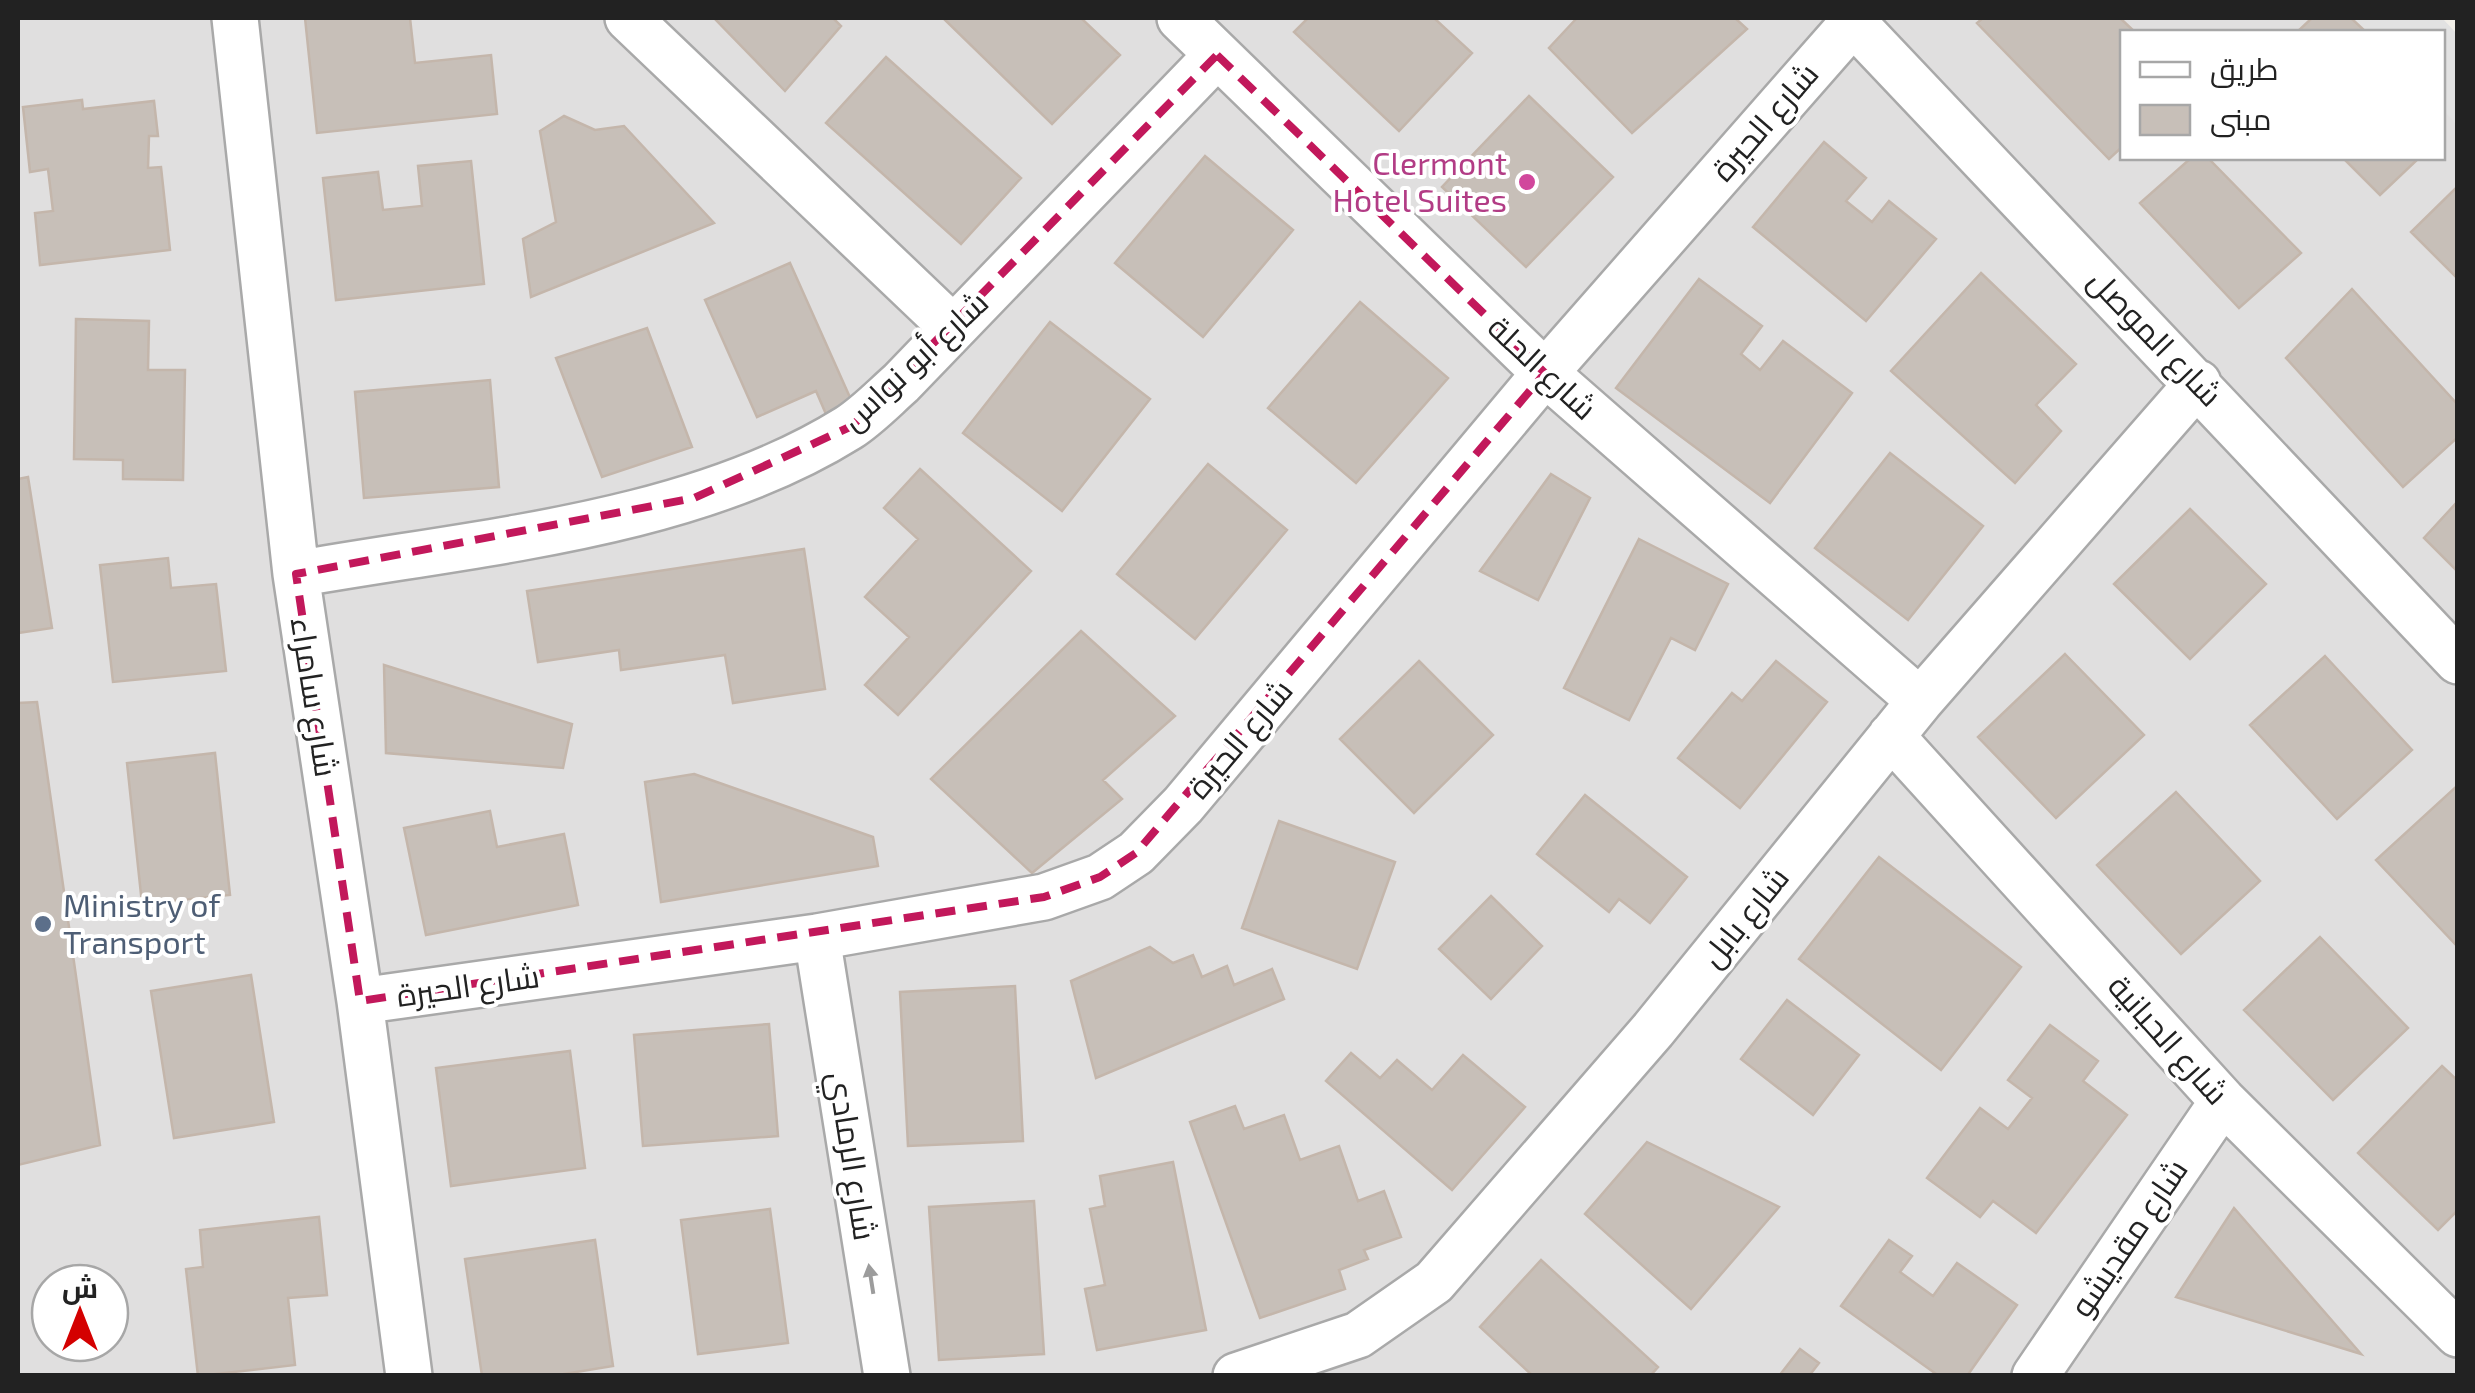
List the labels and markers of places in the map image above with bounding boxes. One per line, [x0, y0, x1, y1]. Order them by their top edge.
place label: Clermont Hotel Suites [1333, 143, 1507, 218]
marker: Clermont Hotel Suites [1516, 171, 1538, 193]
place label: Ministry of Transport [63, 885, 221, 960]
marker: Ministry of Transport [32, 913, 54, 935]

